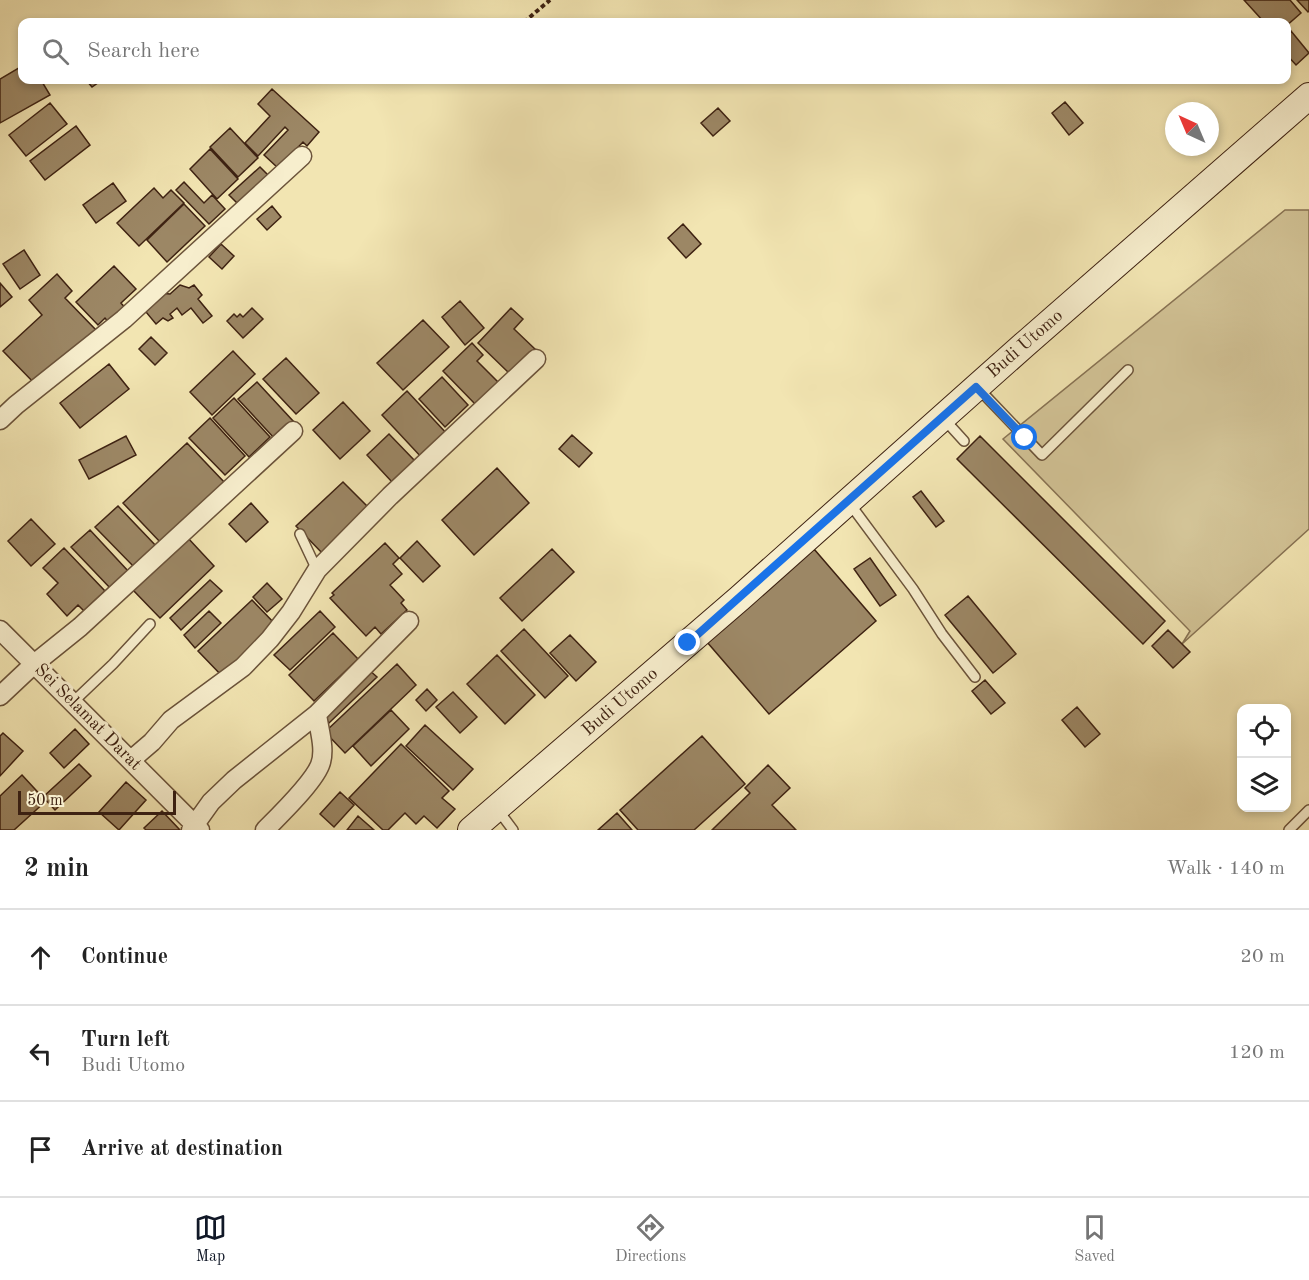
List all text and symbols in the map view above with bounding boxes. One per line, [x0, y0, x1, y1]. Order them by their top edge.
search box [18, 18, 1291, 84]
icon: search [39, 35, 72, 68]
text: Search here [87, 40, 200, 62]
north arrow [1165, 102, 1219, 156]
street label: Budi Utomo [984, 306, 1066, 382]
route start [1011, 424, 1037, 450]
route end [674, 629, 700, 655]
street label: Sei Selamat Darat [31, 660, 145, 774]
street label: Budi Utomo [579, 664, 661, 740]
map controls [1237, 704, 1291, 812]
button: locate [1237, 704, 1291, 758]
button: layers [1237, 758, 1291, 812]
scale bar [18, 788, 176, 816]
text: 50 m [27, 793, 63, 809]
text: 2 min [24, 856, 89, 882]
text: Walk · 140 m [1166, 859, 1285, 879]
icon: ahead [24, 941, 57, 974]
text: Continue [81, 946, 168, 968]
text: 20 m [1240, 947, 1285, 967]
text: Turn left [81, 1029, 170, 1051]
icon: left [24, 1037, 57, 1070]
text: 120 m [1229, 1043, 1285, 1063]
text: Budi Utomo [81, 1056, 185, 1076]
icon: arrive [24, 1133, 57, 1166]
text: Arrive at destination [81, 1138, 283, 1160]
tab: Map [194, 1211, 227, 1267]
tab: Directions [615, 1211, 686, 1267]
tab: Saved [1074, 1211, 1115, 1267]

